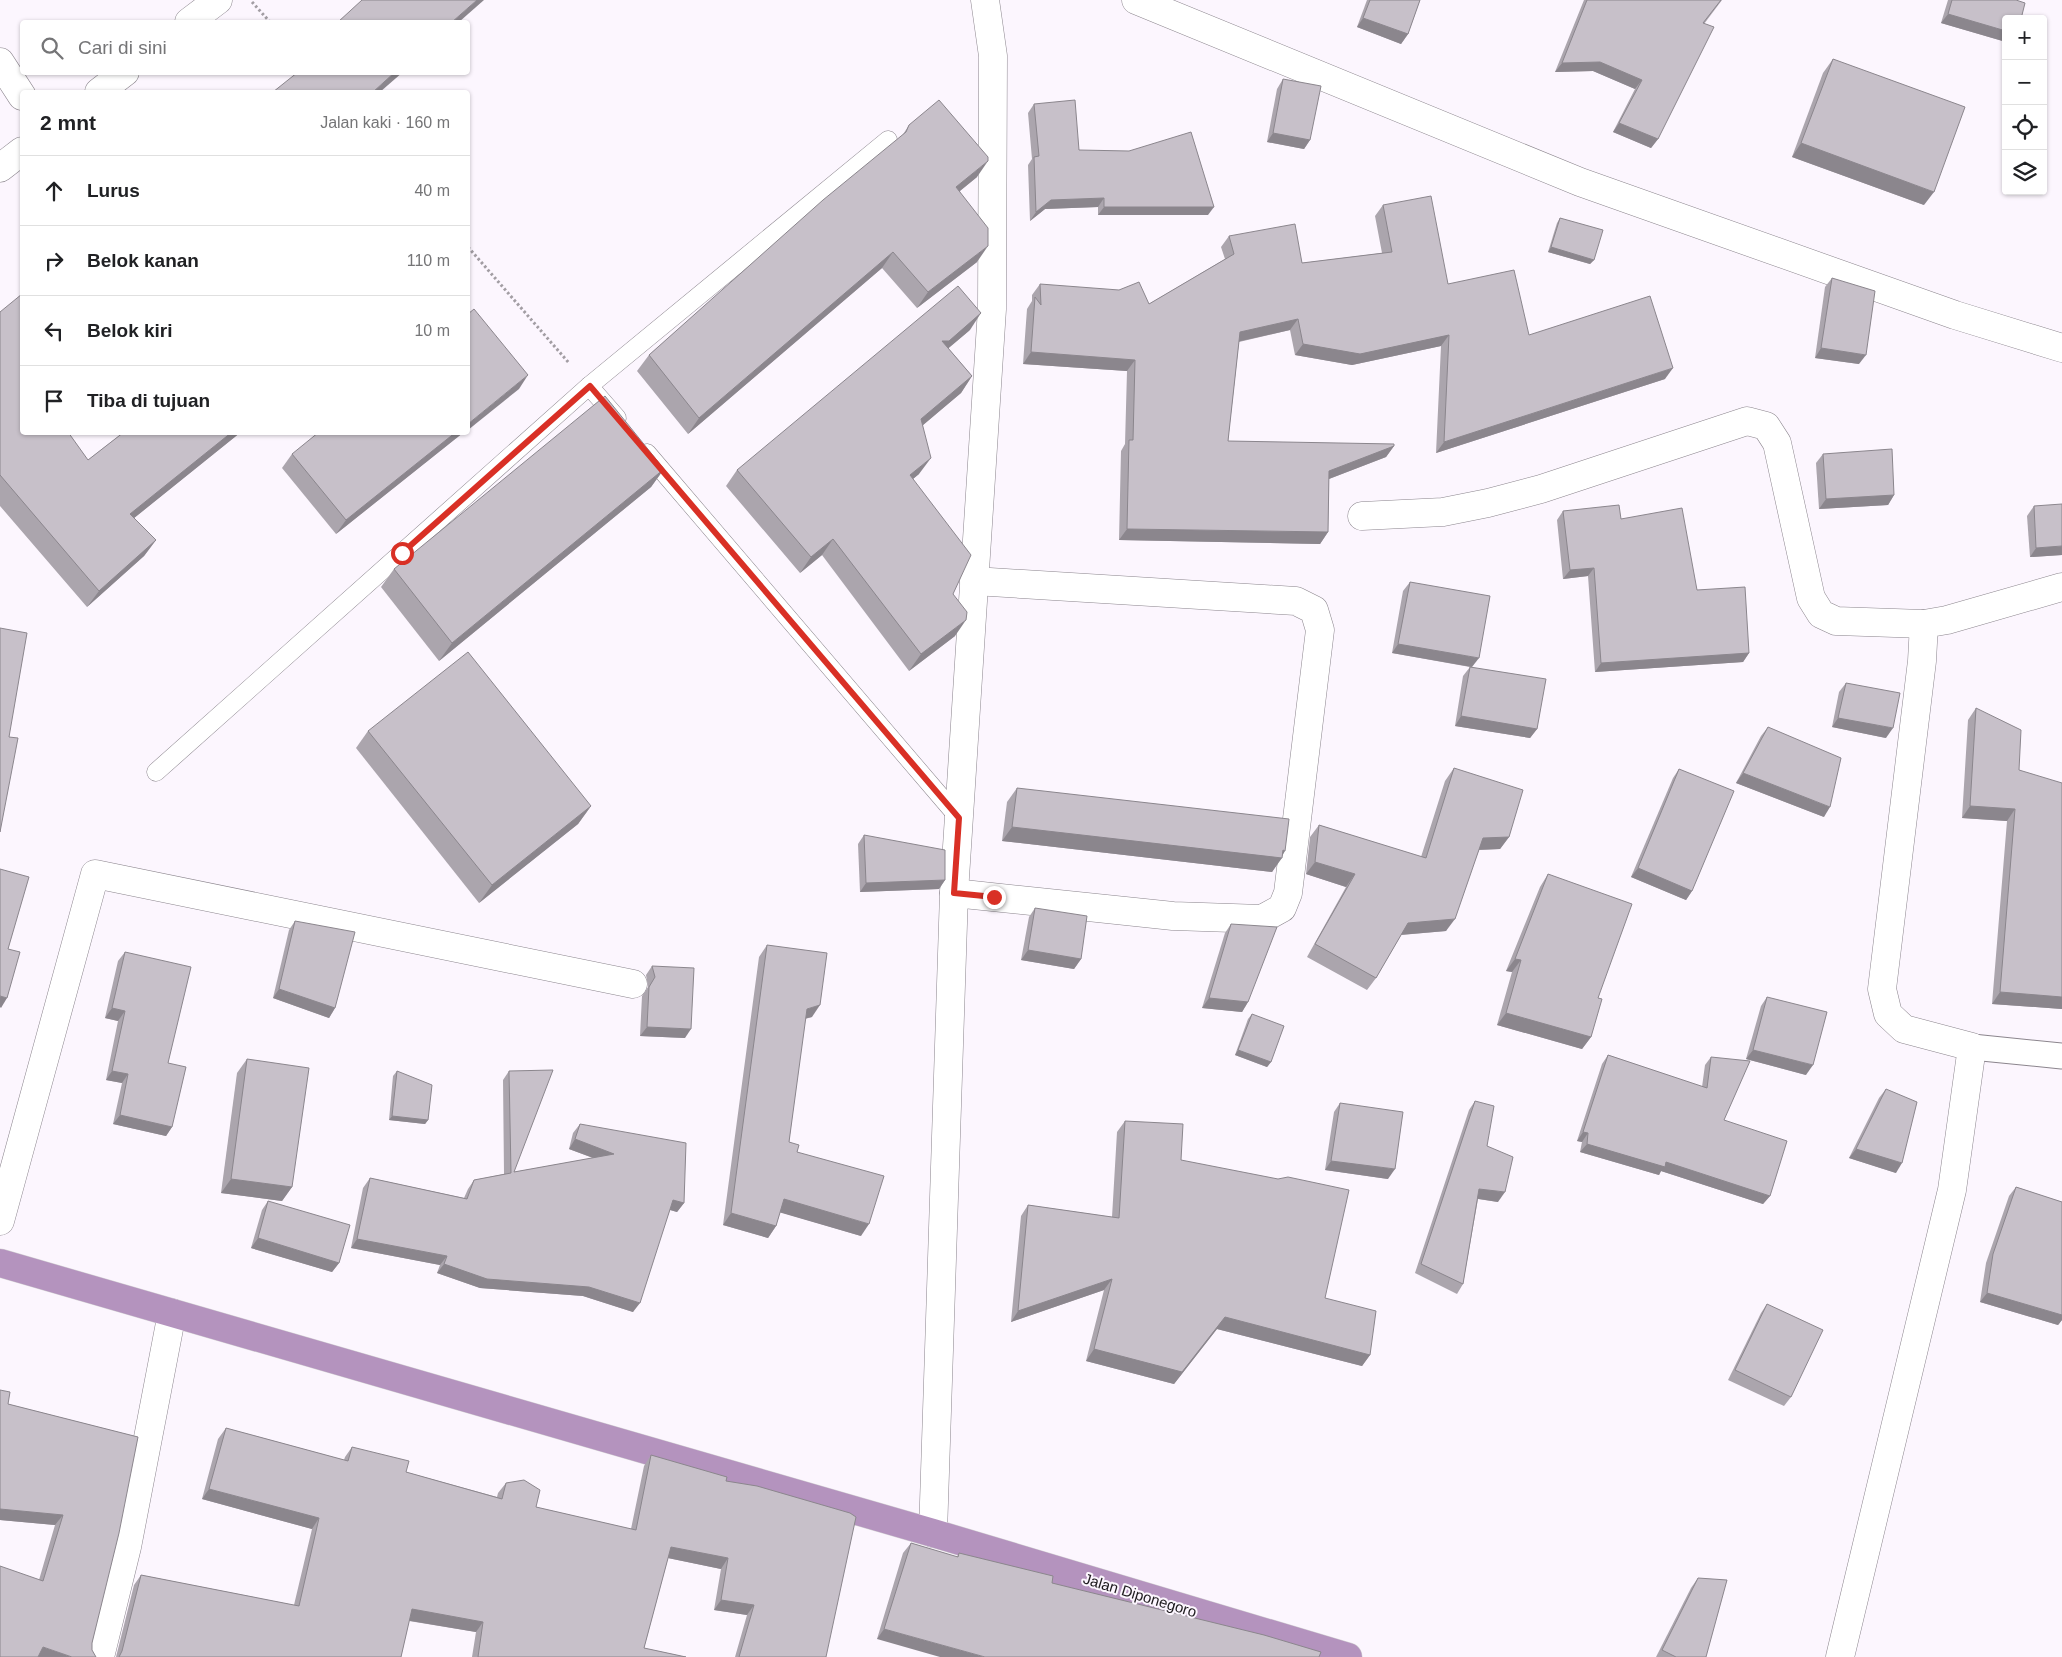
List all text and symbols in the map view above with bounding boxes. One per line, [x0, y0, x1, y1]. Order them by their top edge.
map controls [2002, 15, 2047, 195]
button: + [2002, 15, 2047, 60]
search box [20, 20, 470, 75]
icon: search [38, 34, 66, 62]
text: Cari di sini [78, 37, 167, 58]
button: − [2002, 60, 2047, 105]
button: locate [2002, 105, 2047, 150]
text: 2 mnt [40, 111, 96, 134]
text: Jalan kaki · 160 m [320, 114, 450, 131]
button: layers [2002, 150, 2047, 195]
icon: ahead [40, 177, 68, 205]
text: Lurus [87, 180, 140, 201]
text: 40 m [414, 182, 450, 199]
icon: right [40, 247, 68, 275]
text: Belok kanan [87, 250, 199, 271]
text: 110 m [407, 252, 450, 269]
icon: left [40, 317, 68, 345]
text: Belok kiri [87, 320, 173, 341]
text: 10 m [414, 322, 450, 339]
icon: arrive [40, 387, 68, 415]
text: Tiba di tujuan [87, 390, 210, 411]
route start [391, 542, 414, 565]
route end [983, 886, 1006, 909]
street label: Jalan Diponegoro [1081, 1570, 1199, 1620]

